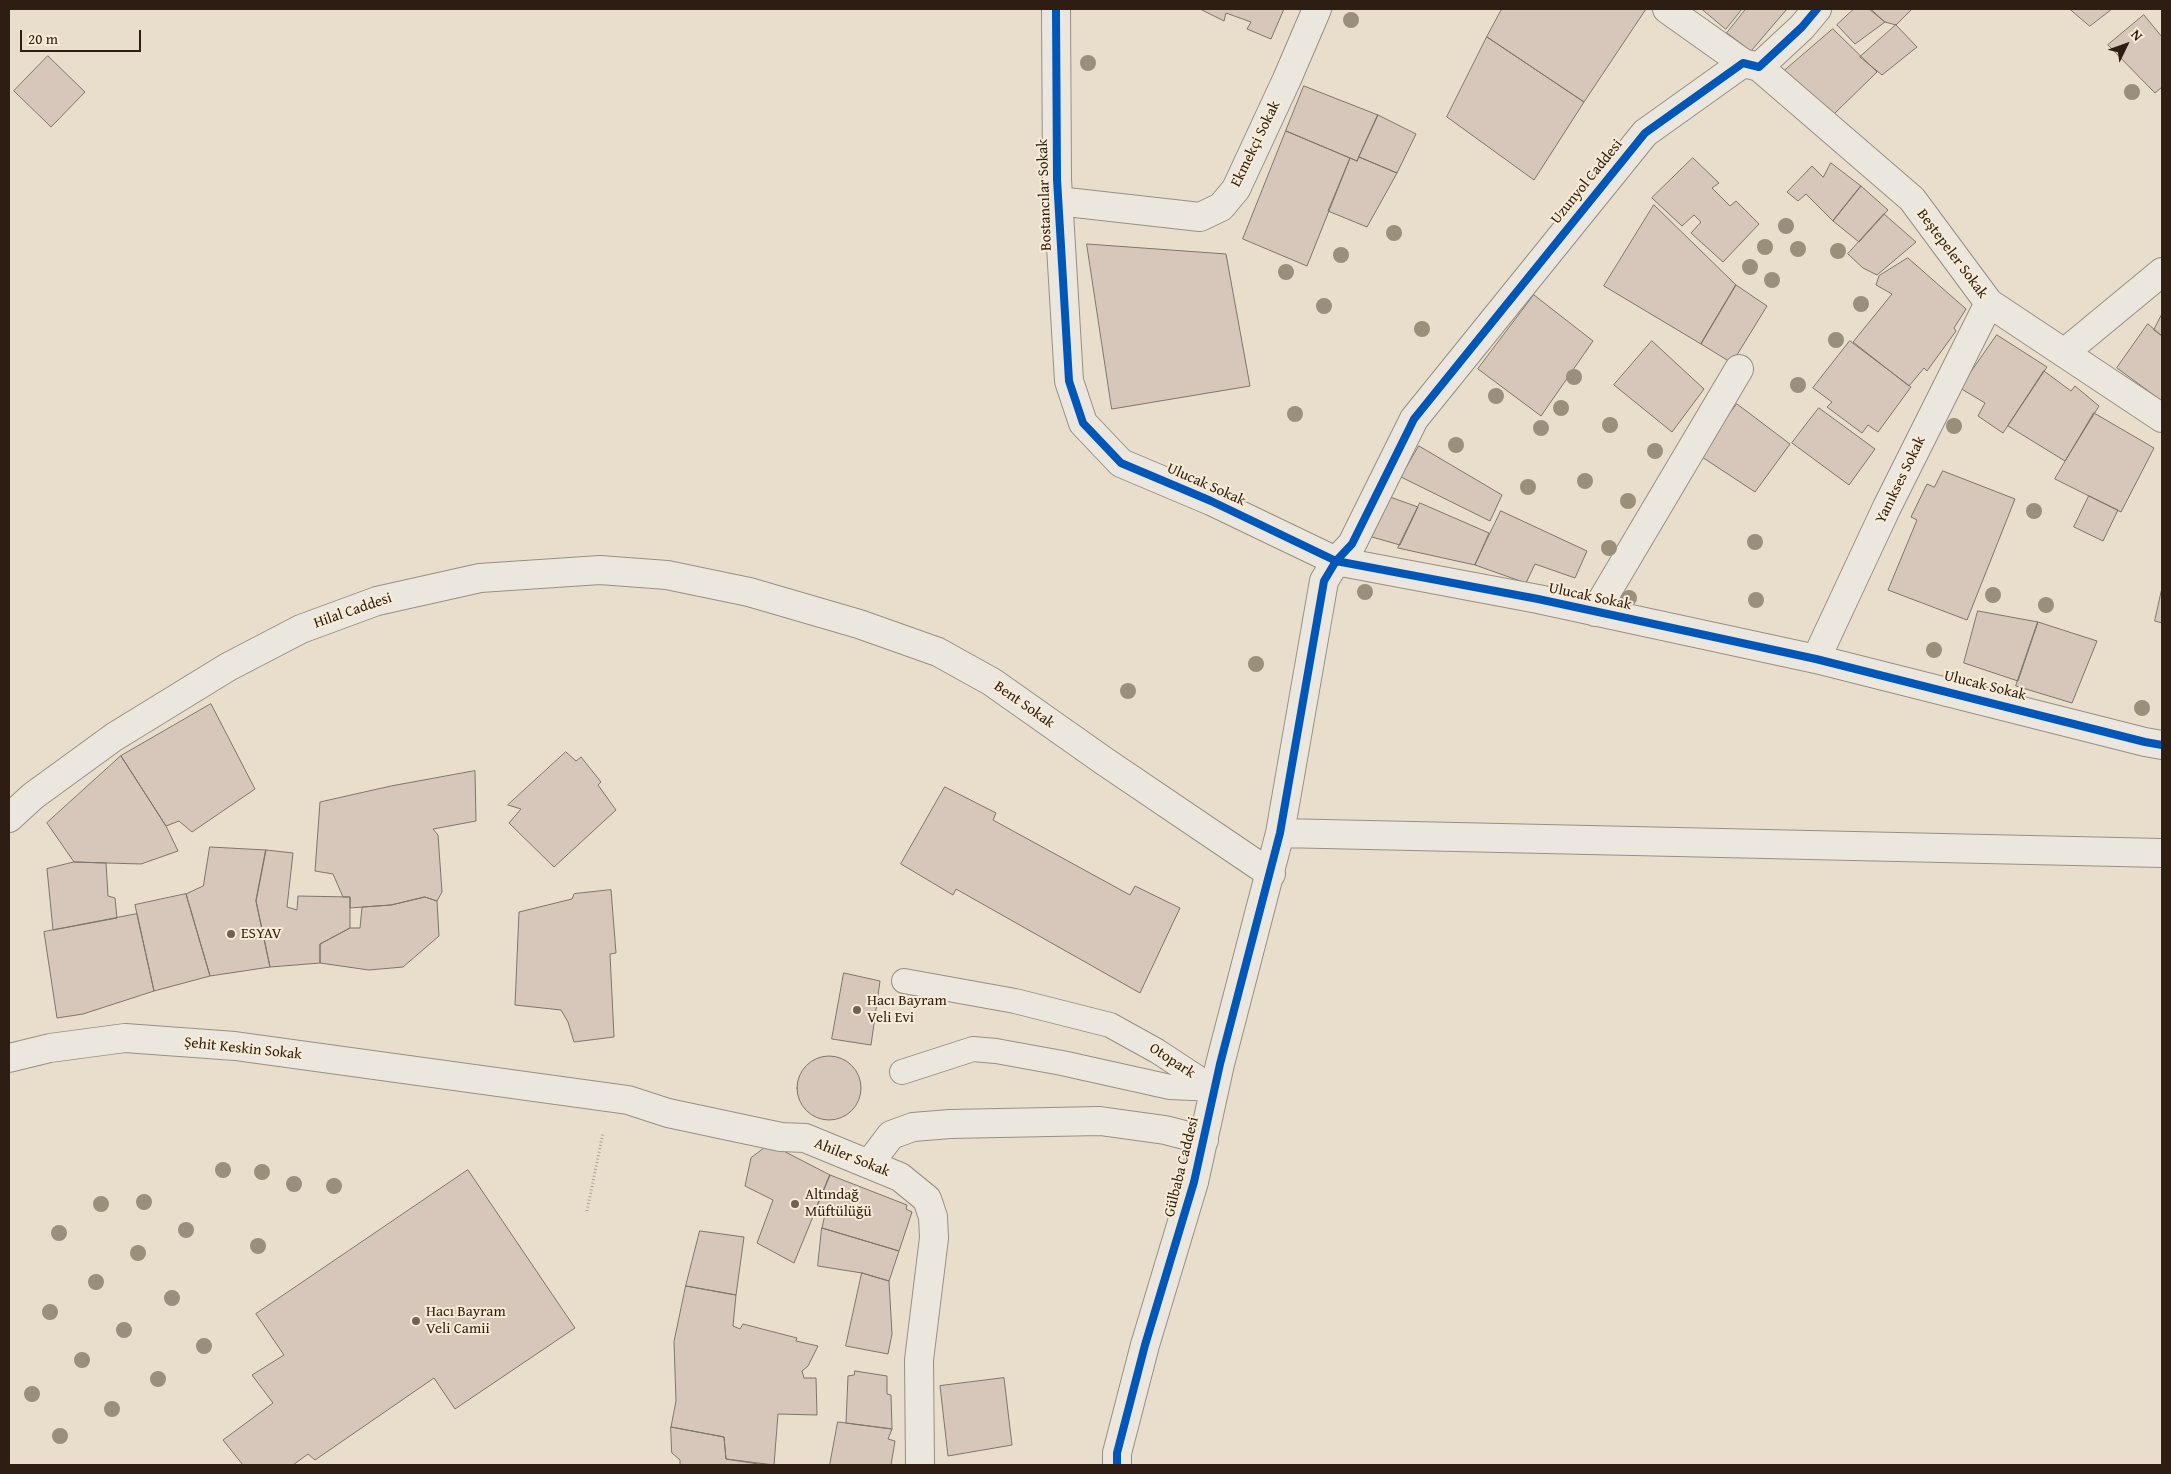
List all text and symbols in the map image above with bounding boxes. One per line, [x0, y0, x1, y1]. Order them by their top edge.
scale bar [22, 20, 144, 52]
north arrow [2101, 20, 2151, 70]
text: N [2127, 25, 2148, 45]
text: 20 m [28, 28, 58, 49]
street label: Ekmekçi Sokak [1227, 98, 1285, 190]
street label: Uzunyol Caddesi [1547, 136, 1627, 228]
street label: Bostancılar Sokak [1034, 139, 1056, 251]
street label: Beştepeler Sokak [1913, 206, 1991, 302]
street label: Yanıkses Sokak [1872, 433, 1930, 527]
street label: Ulucak Sokak [1164, 460, 1248, 510]
street label: Ulucak Sokak [1547, 579, 1633, 615]
street label: Hilal Caddesi [312, 589, 394, 633]
street label: Ulucak Sokak [1942, 667, 2028, 705]
street label: Bent Sokak [990, 678, 1058, 732]
place label: ESYAV [241, 925, 281, 943]
marker: ESYAV [225, 928, 237, 940]
place label: Hacı Bayram Veli Evi [867, 992, 947, 1027]
marker: Hacı Bayram Veli Evi [851, 1004, 863, 1016]
street label: Şehit Keskin Sokak [183, 1034, 303, 1064]
street label: Otopark [1146, 1040, 1198, 1082]
street label: Gülbaba Caddesi [1161, 1115, 1203, 1219]
street label: Ahiler Sokak [812, 1135, 892, 1181]
place label: Altındağ Müftülüğü [805, 1186, 872, 1221]
marker: Altındağ Müftülüğü [789, 1198, 801, 1210]
place label: Hacı Bayram Veli Camii [426, 1303, 506, 1338]
marker: Hacı Bayram Veli Camii [410, 1315, 422, 1327]

